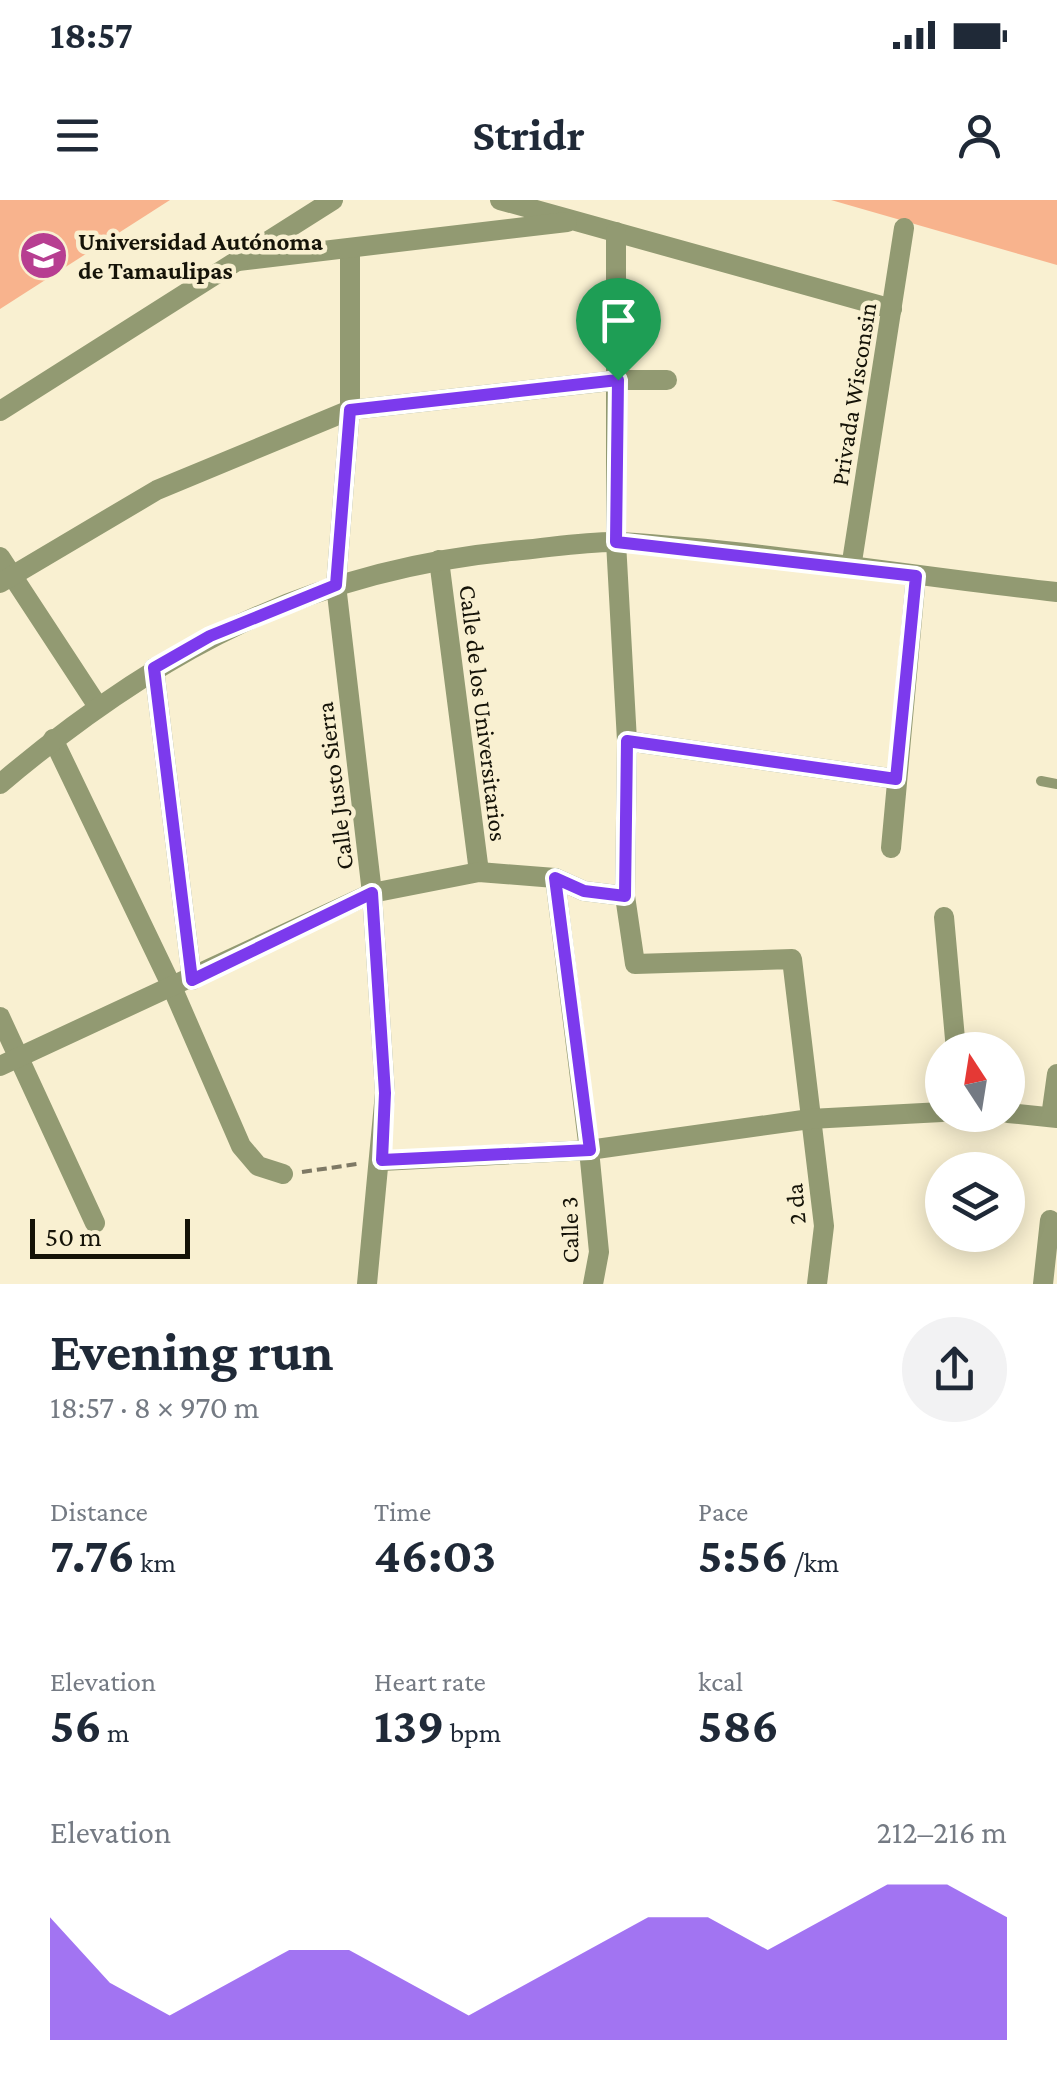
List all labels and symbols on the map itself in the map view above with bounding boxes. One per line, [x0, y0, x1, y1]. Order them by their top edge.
place label: Universidad Autónoma de Tamaulipas [78, 228, 324, 284]
school or university icon: Universidad Autónoma de Tamaulipas [17, 229, 69, 281]
pin [576, 278, 661, 381]
street label: Privada Wisconsin [826, 301, 881, 488]
street label: Calle de los Universitarios [454, 583, 513, 843]
street label: Calle Justo Sierra [311, 700, 359, 871]
north arrow [925, 1032, 1025, 1132]
street label: 2 da [780, 1182, 811, 1226]
street label: Calle 3 [555, 1196, 584, 1264]
scale bar [30, 1214, 190, 1258]

